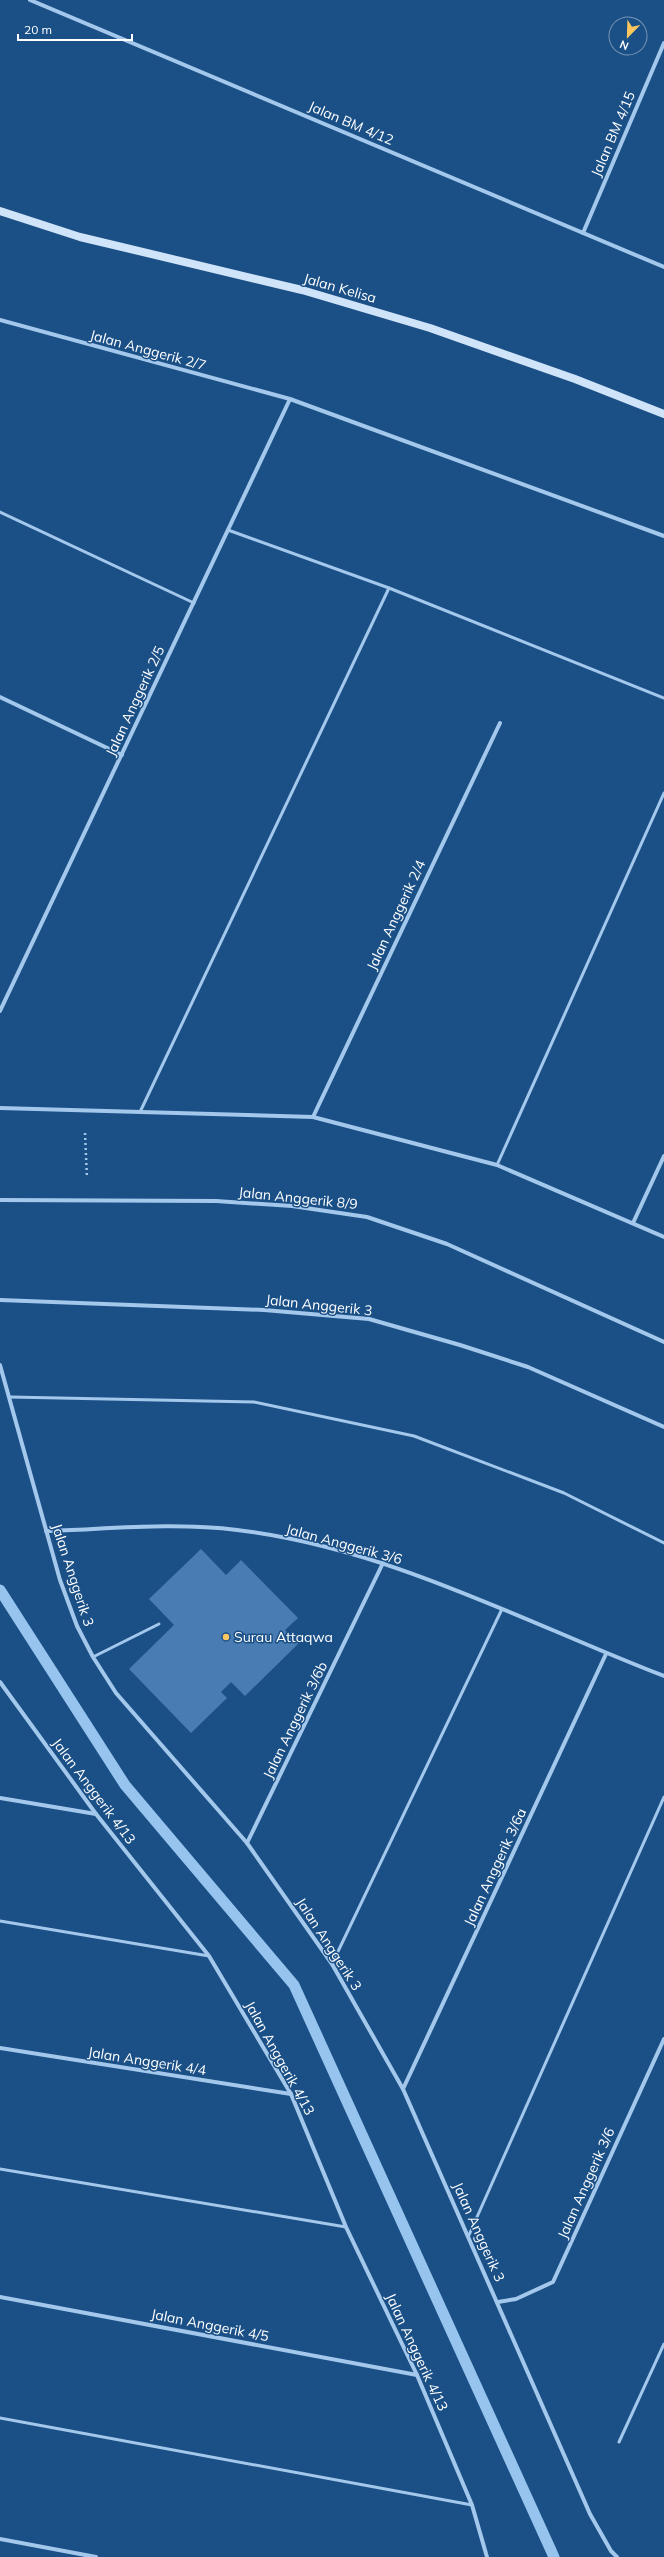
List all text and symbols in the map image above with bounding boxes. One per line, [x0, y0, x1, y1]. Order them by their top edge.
scale bar [18, 16, 132, 42]
north arrow [608, 16, 648, 56]
text: 20 m [24, 22, 52, 37]
text: N [618, 37, 631, 53]
street label: Jalan BM 4/15 [587, 89, 639, 179]
street label: Jalan BM 4/12 [306, 97, 396, 149]
street label: Jalan Kelisa [302, 269, 378, 307]
street label: Jalan Anggerik 2/7 [88, 326, 208, 374]
street label: Jalan Anggerik 2/5 [102, 643, 168, 759]
street label: Jalan Anggerik 2/4 [363, 856, 430, 973]
street label: Jalan Anggerik 8/9 [238, 1183, 358, 1213]
street label: Jalan Anggerik 3 [265, 1290, 373, 1320]
street label: Jalan Anggerik 3/6 [284, 1520, 404, 1568]
street label: Jalan Anggerik 3 [48, 1521, 98, 1629]
place label: Surau Attaqwa [234, 1628, 333, 1646]
marker: Surau Attaqwa [221, 1632, 231, 1642]
street label: Jalan Anggerik 3/6b [259, 1658, 331, 1782]
street label: Jalan Anggerik 4/13 [48, 1734, 140, 1848]
street label: Jalan Anggerik 3/6a [460, 1805, 530, 1929]
street label: Jalan Anggerik 3 [292, 1894, 366, 1994]
street label: Jalan Anggerik 4/13 [241, 1998, 319, 2118]
street label: Jalan Anggerik 4/4 [86, 2043, 208, 2079]
street label: Jalan Anggerik 3/6 [553, 2125, 619, 2241]
street label: Jalan Anggerik 3 [449, 2179, 509, 2285]
street label: Jalan Anggerik 4/13 [382, 2290, 452, 2414]
street label: Jalan Anggerik 4/5 [150, 2305, 270, 2345]

